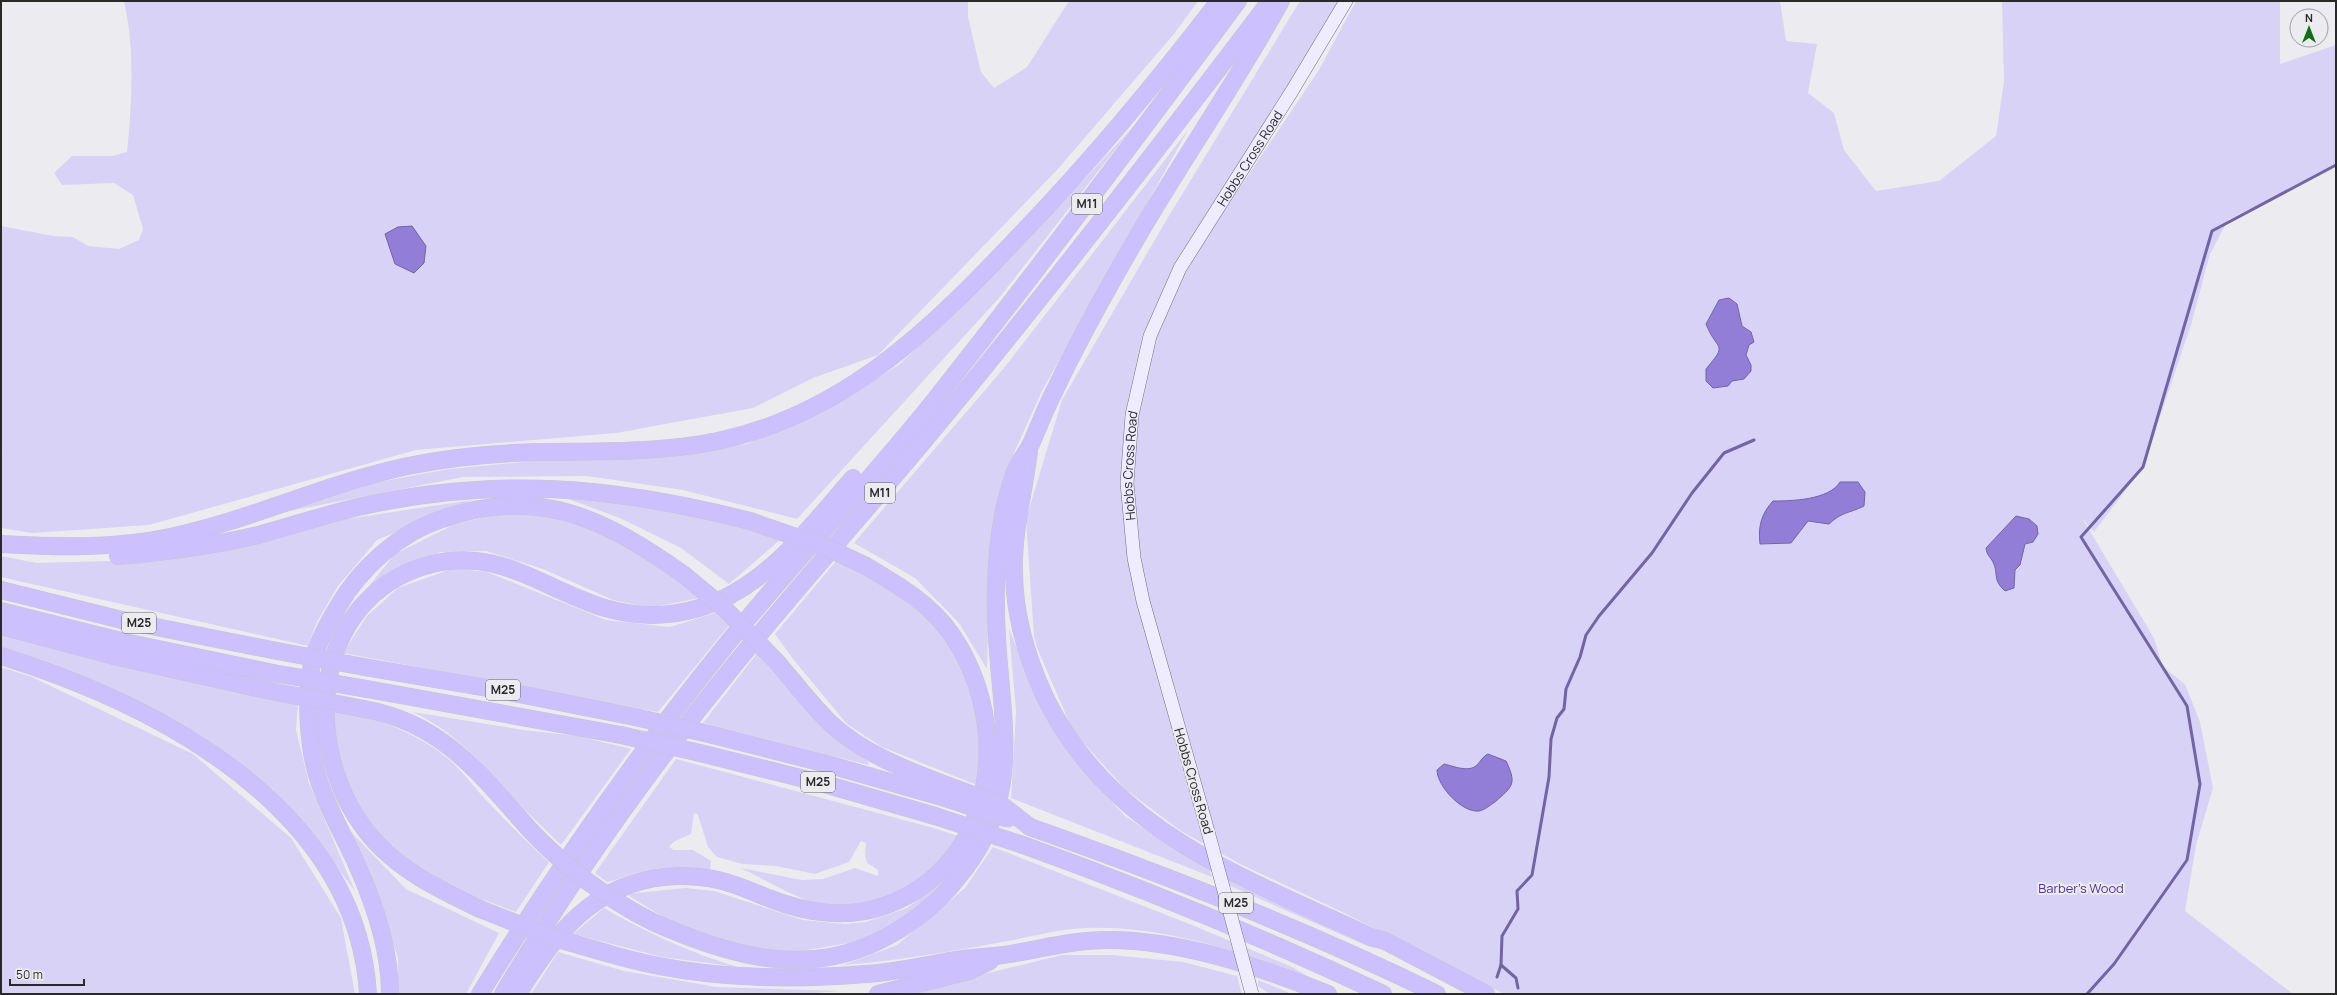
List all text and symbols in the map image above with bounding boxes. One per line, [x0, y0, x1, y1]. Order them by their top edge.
north arrow [2289, 8, 2329, 48]
text: N [2305, 10, 2313, 25]
street label: Hobbs Cross Road [1212, 107, 1286, 210]
road number: M11 [1072, 194, 1102, 214]
street label: Hobbs Cross Road [1118, 409, 1142, 521]
road number: M11 [865, 483, 895, 503]
road number: M25 [122, 613, 156, 633]
road number: M25 [486, 680, 520, 700]
street label: Hobbs Cross Road [1170, 726, 1218, 836]
road number: M25 [801, 772, 835, 792]
park label: Barber's Wood [2038, 879, 2124, 897]
road number: M25 [1219, 893, 1253, 913]
scale bar [10, 961, 84, 987]
text: 50 m [16, 966, 43, 983]

